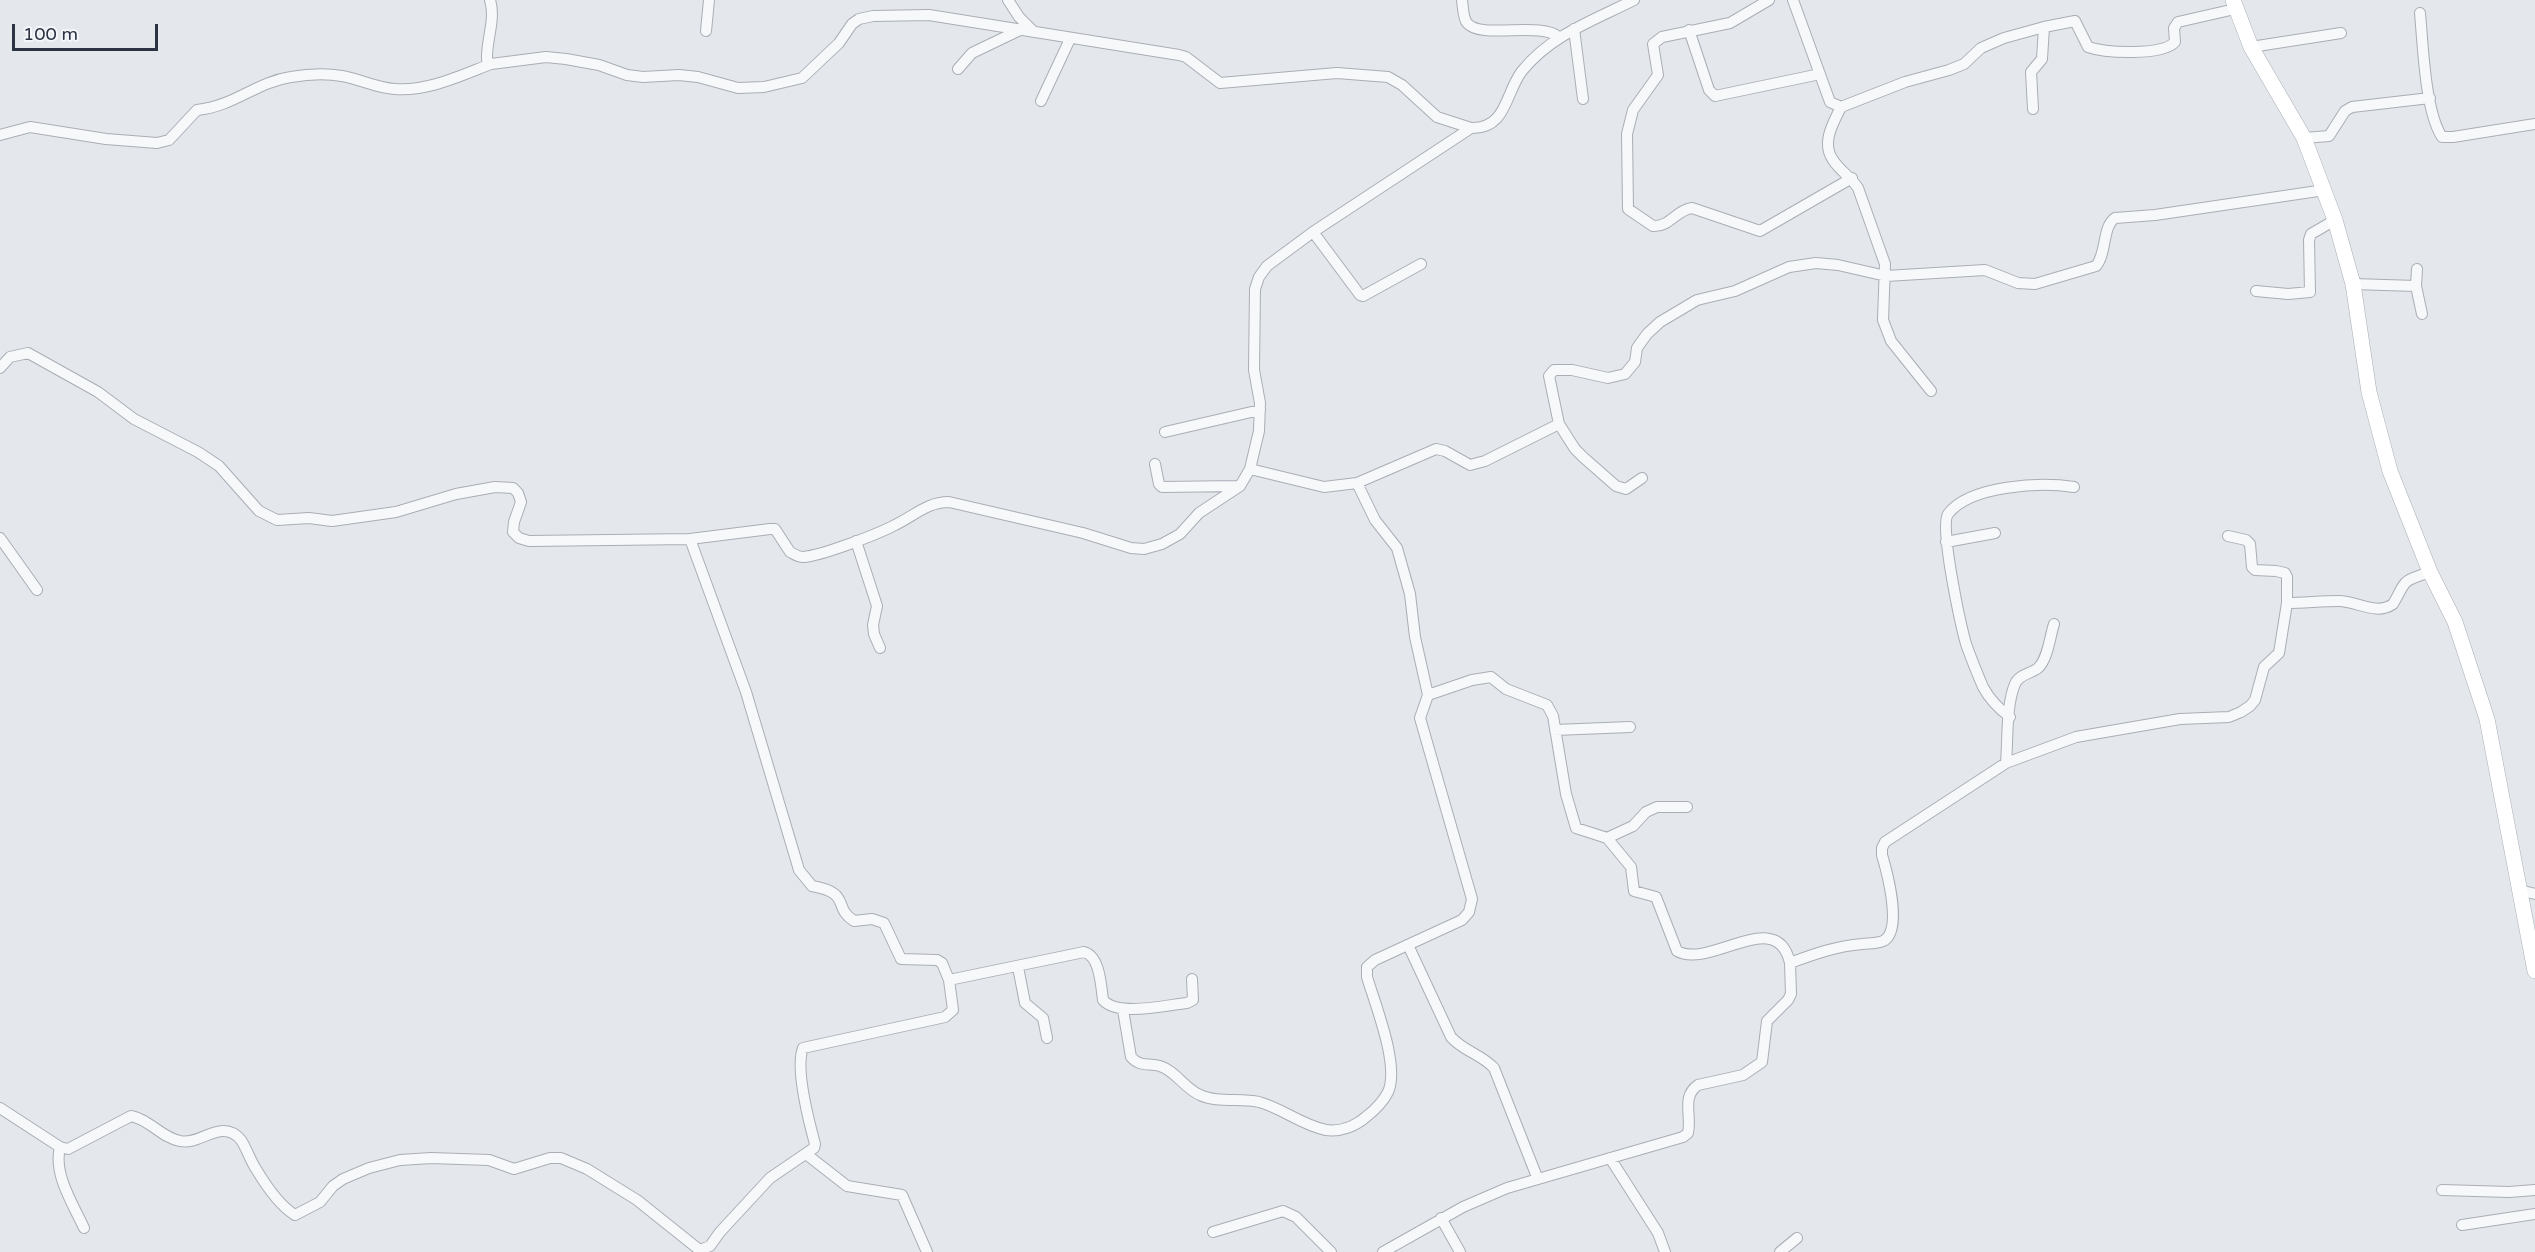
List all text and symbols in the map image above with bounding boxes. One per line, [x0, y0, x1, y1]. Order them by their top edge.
scale bar [15, 12, 160, 50]
text: 100 m [23, 23, 78, 45]

